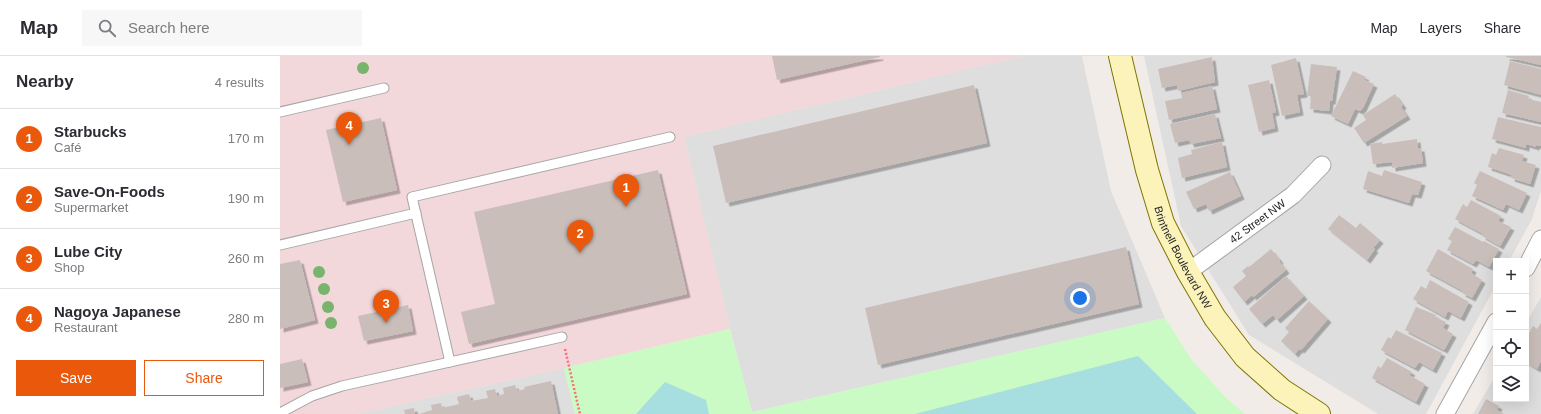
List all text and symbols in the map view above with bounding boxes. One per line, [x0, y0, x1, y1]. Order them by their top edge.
search box [82, 10, 362, 46]
text: Map [20, 17, 58, 38]
icon: search [96, 17, 118, 39]
text: Search here [128, 19, 210, 36]
text: Map [1370, 20, 1398, 36]
text: Layers [1420, 20, 1462, 36]
text: Share [1484, 20, 1521, 36]
text: Nearby [16, 72, 74, 91]
text: 4 results [215, 75, 264, 90]
pin: 4 [336, 112, 362, 145]
text: Starbucks [54, 123, 127, 140]
text: 1 [25, 131, 33, 146]
text: 170 m [228, 131, 264, 146]
text: Café [54, 140, 81, 155]
pin: 1 [613, 174, 639, 207]
text: Save-On-Foods [54, 183, 165, 200]
text: 2 [25, 191, 33, 206]
text: 190 m [228, 191, 264, 206]
street label: 42 Street NW [1227, 196, 1288, 246]
text: Supermarket [54, 200, 128, 215]
street label: Brintnell Boulevard NW [1152, 205, 1214, 311]
pin: 2 [567, 220, 593, 253]
text: Lube City [54, 243, 122, 260]
text: 3 [25, 251, 33, 266]
text: 260 m [228, 251, 264, 266]
map controls [1493, 258, 1529, 402]
button: + [1493, 258, 1529, 294]
text: Shop [54, 260, 84, 275]
your location [1070, 288, 1090, 308]
pin: 3 [373, 290, 399, 323]
button: − [1493, 294, 1529, 330]
text: Nagoya Japanese [54, 303, 181, 320]
text: 4 [25, 311, 33, 326]
text: 280 m [228, 311, 264, 326]
text: Restaurant [54, 320, 118, 335]
button: locate [1493, 330, 1529, 366]
button: Save [16, 360, 136, 396]
button: Share [144, 360, 264, 396]
button: layers [1493, 366, 1529, 402]

